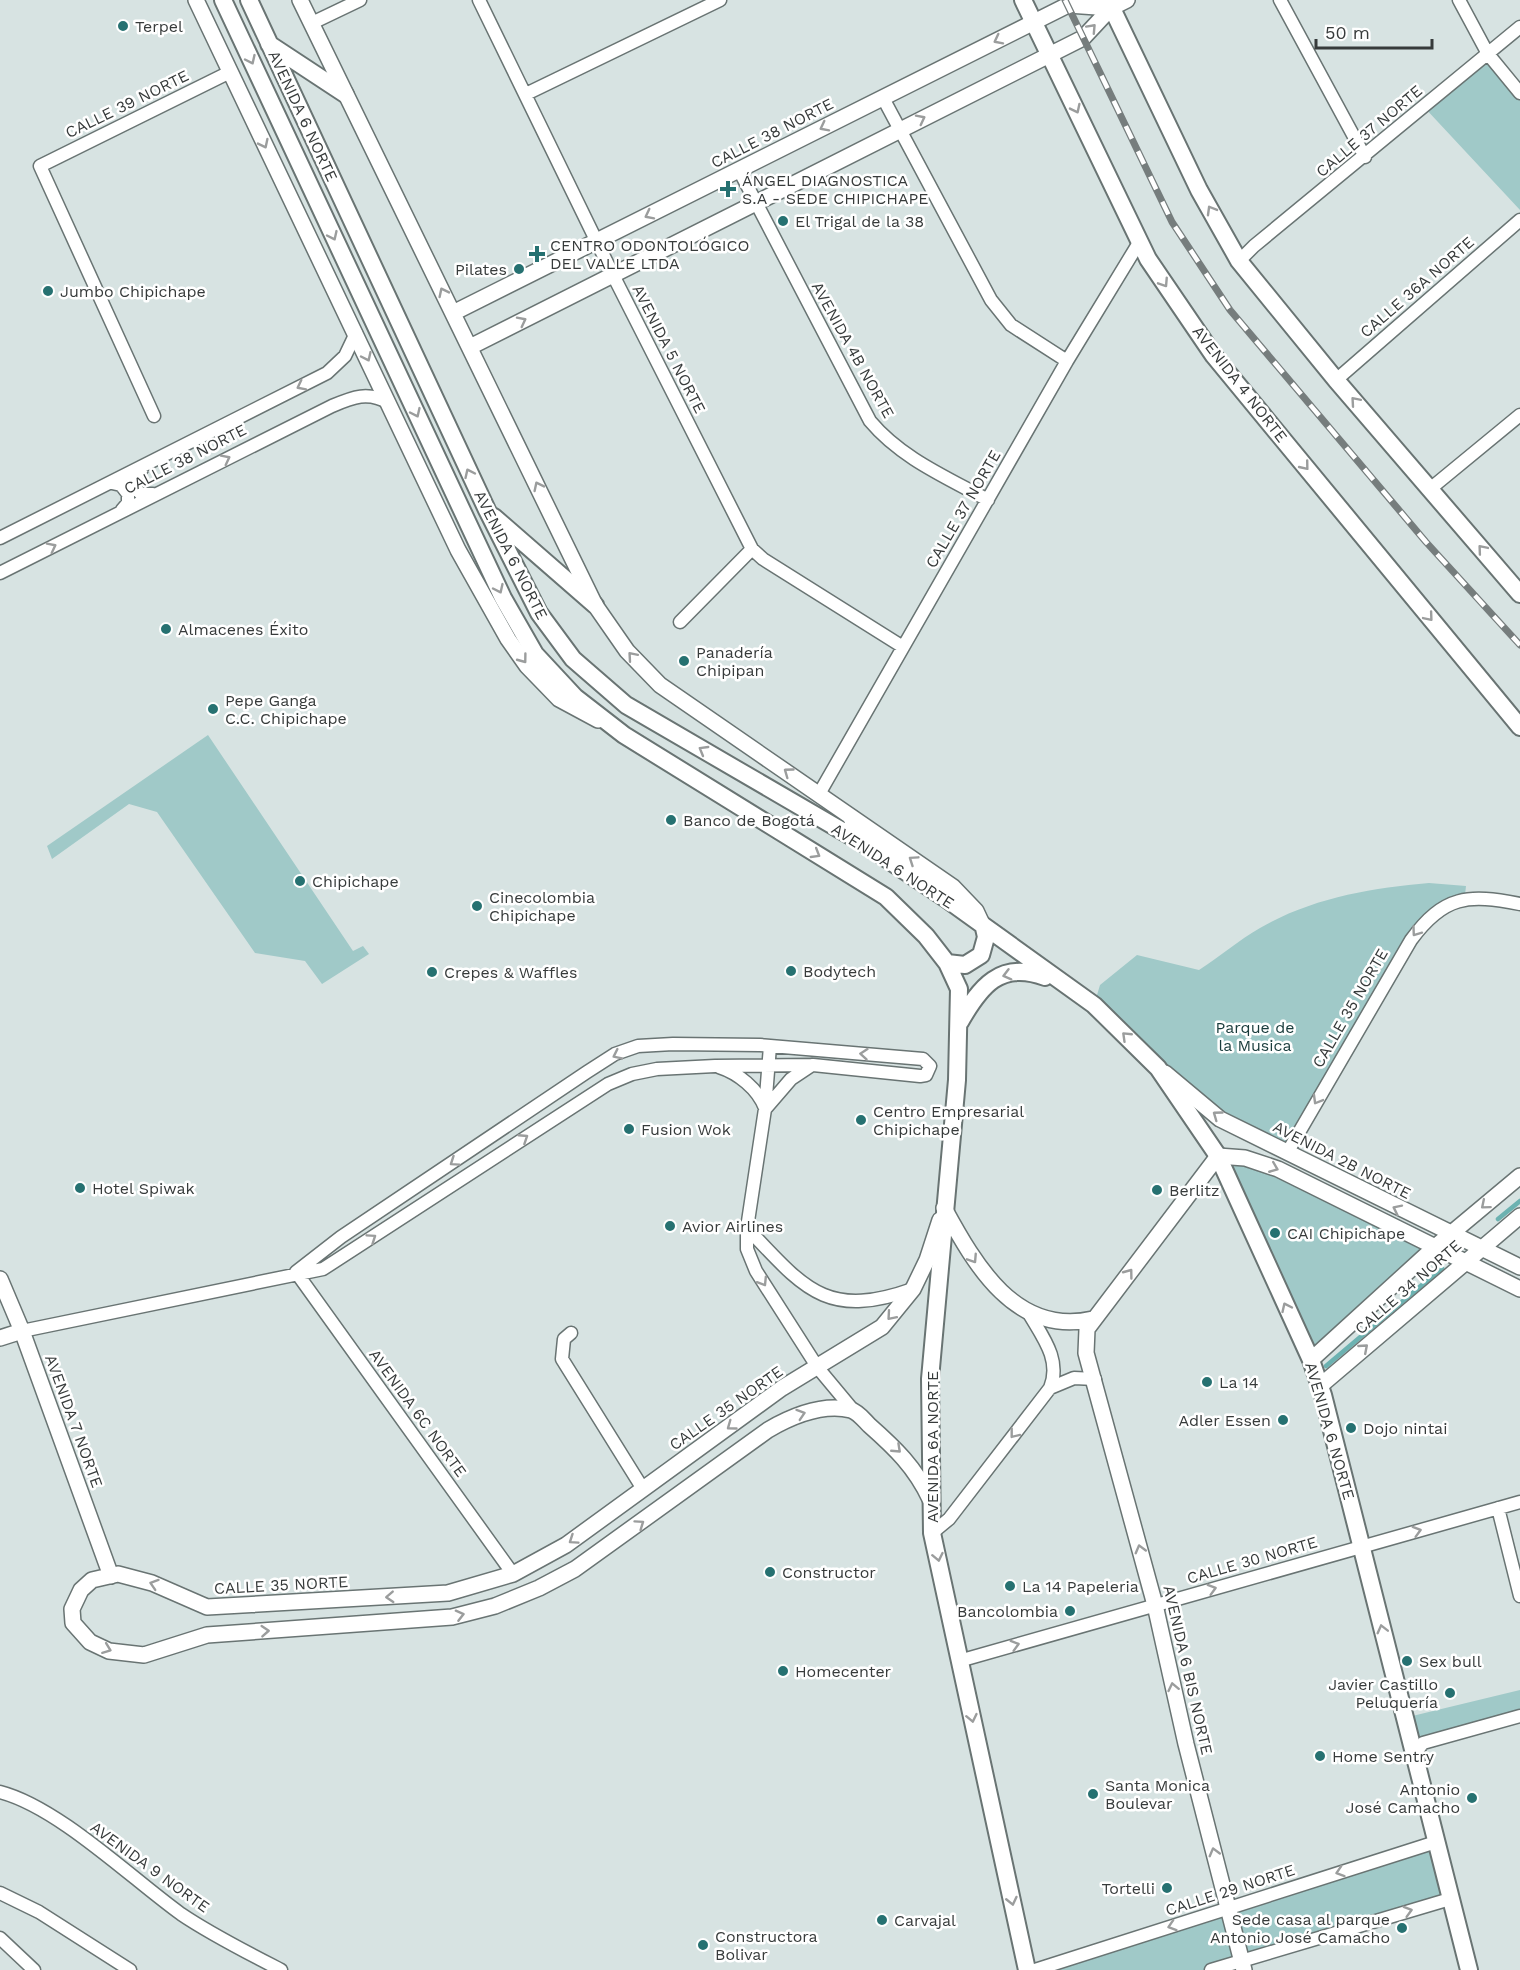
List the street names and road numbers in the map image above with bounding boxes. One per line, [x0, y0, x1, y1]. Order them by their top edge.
street label: AVENIDA 6 NORTE [264, 47, 342, 185]
street label: CALLE 39 NORTE [62, 66, 192, 142]
street label: CALLE 37 NORTE [1312, 81, 1426, 181]
street label: CALLE 38 NORTE [708, 94, 836, 172]
street label: CALLE 36A NORTE [1356, 232, 1478, 342]
street label: AVENIDA 4B NORTE [808, 279, 898, 421]
street label: AVENIDA 5 NORTE [628, 281, 710, 417]
street label: AVENIDA 4 NORTE [1189, 322, 1291, 446]
street label: CALLE 38 NORTE [121, 420, 249, 498]
street label: CALLE 37 NORTE [922, 447, 1004, 571]
street label: AVENIDA 6 NORTE [470, 487, 552, 623]
street label: AVENIDA 6 NORTE [828, 819, 958, 913]
street label: CALLE 35 NORTE [1308, 945, 1392, 1071]
street label: AVENIDA 2B NORTE [1270, 1117, 1414, 1203]
street label: CALLE 34 NORTE [1351, 1236, 1465, 1338]
street label: AVENIDA 6C NORTE [365, 1345, 471, 1481]
street label: AVENIDA 7 NORTE [41, 1352, 107, 1490]
street label: AVENIDA 6 NORTE [1301, 1360, 1359, 1502]
street label: CALLE 35 NORTE [666, 1362, 786, 1454]
street label: AVENIDA 6A NORTE [923, 1371, 942, 1523]
street label: CALLE 30 NORTE [1185, 1532, 1319, 1588]
street label: CALLE 35 NORTE [213, 1572, 349, 1598]
street label: AVENIDA 6 BIS NORTE [1159, 1583, 1217, 1757]
street label: AVENIDA 9 NORTE [87, 1817, 213, 1917]
street label: CALLE 29 NORTE [1163, 1860, 1297, 1920]

